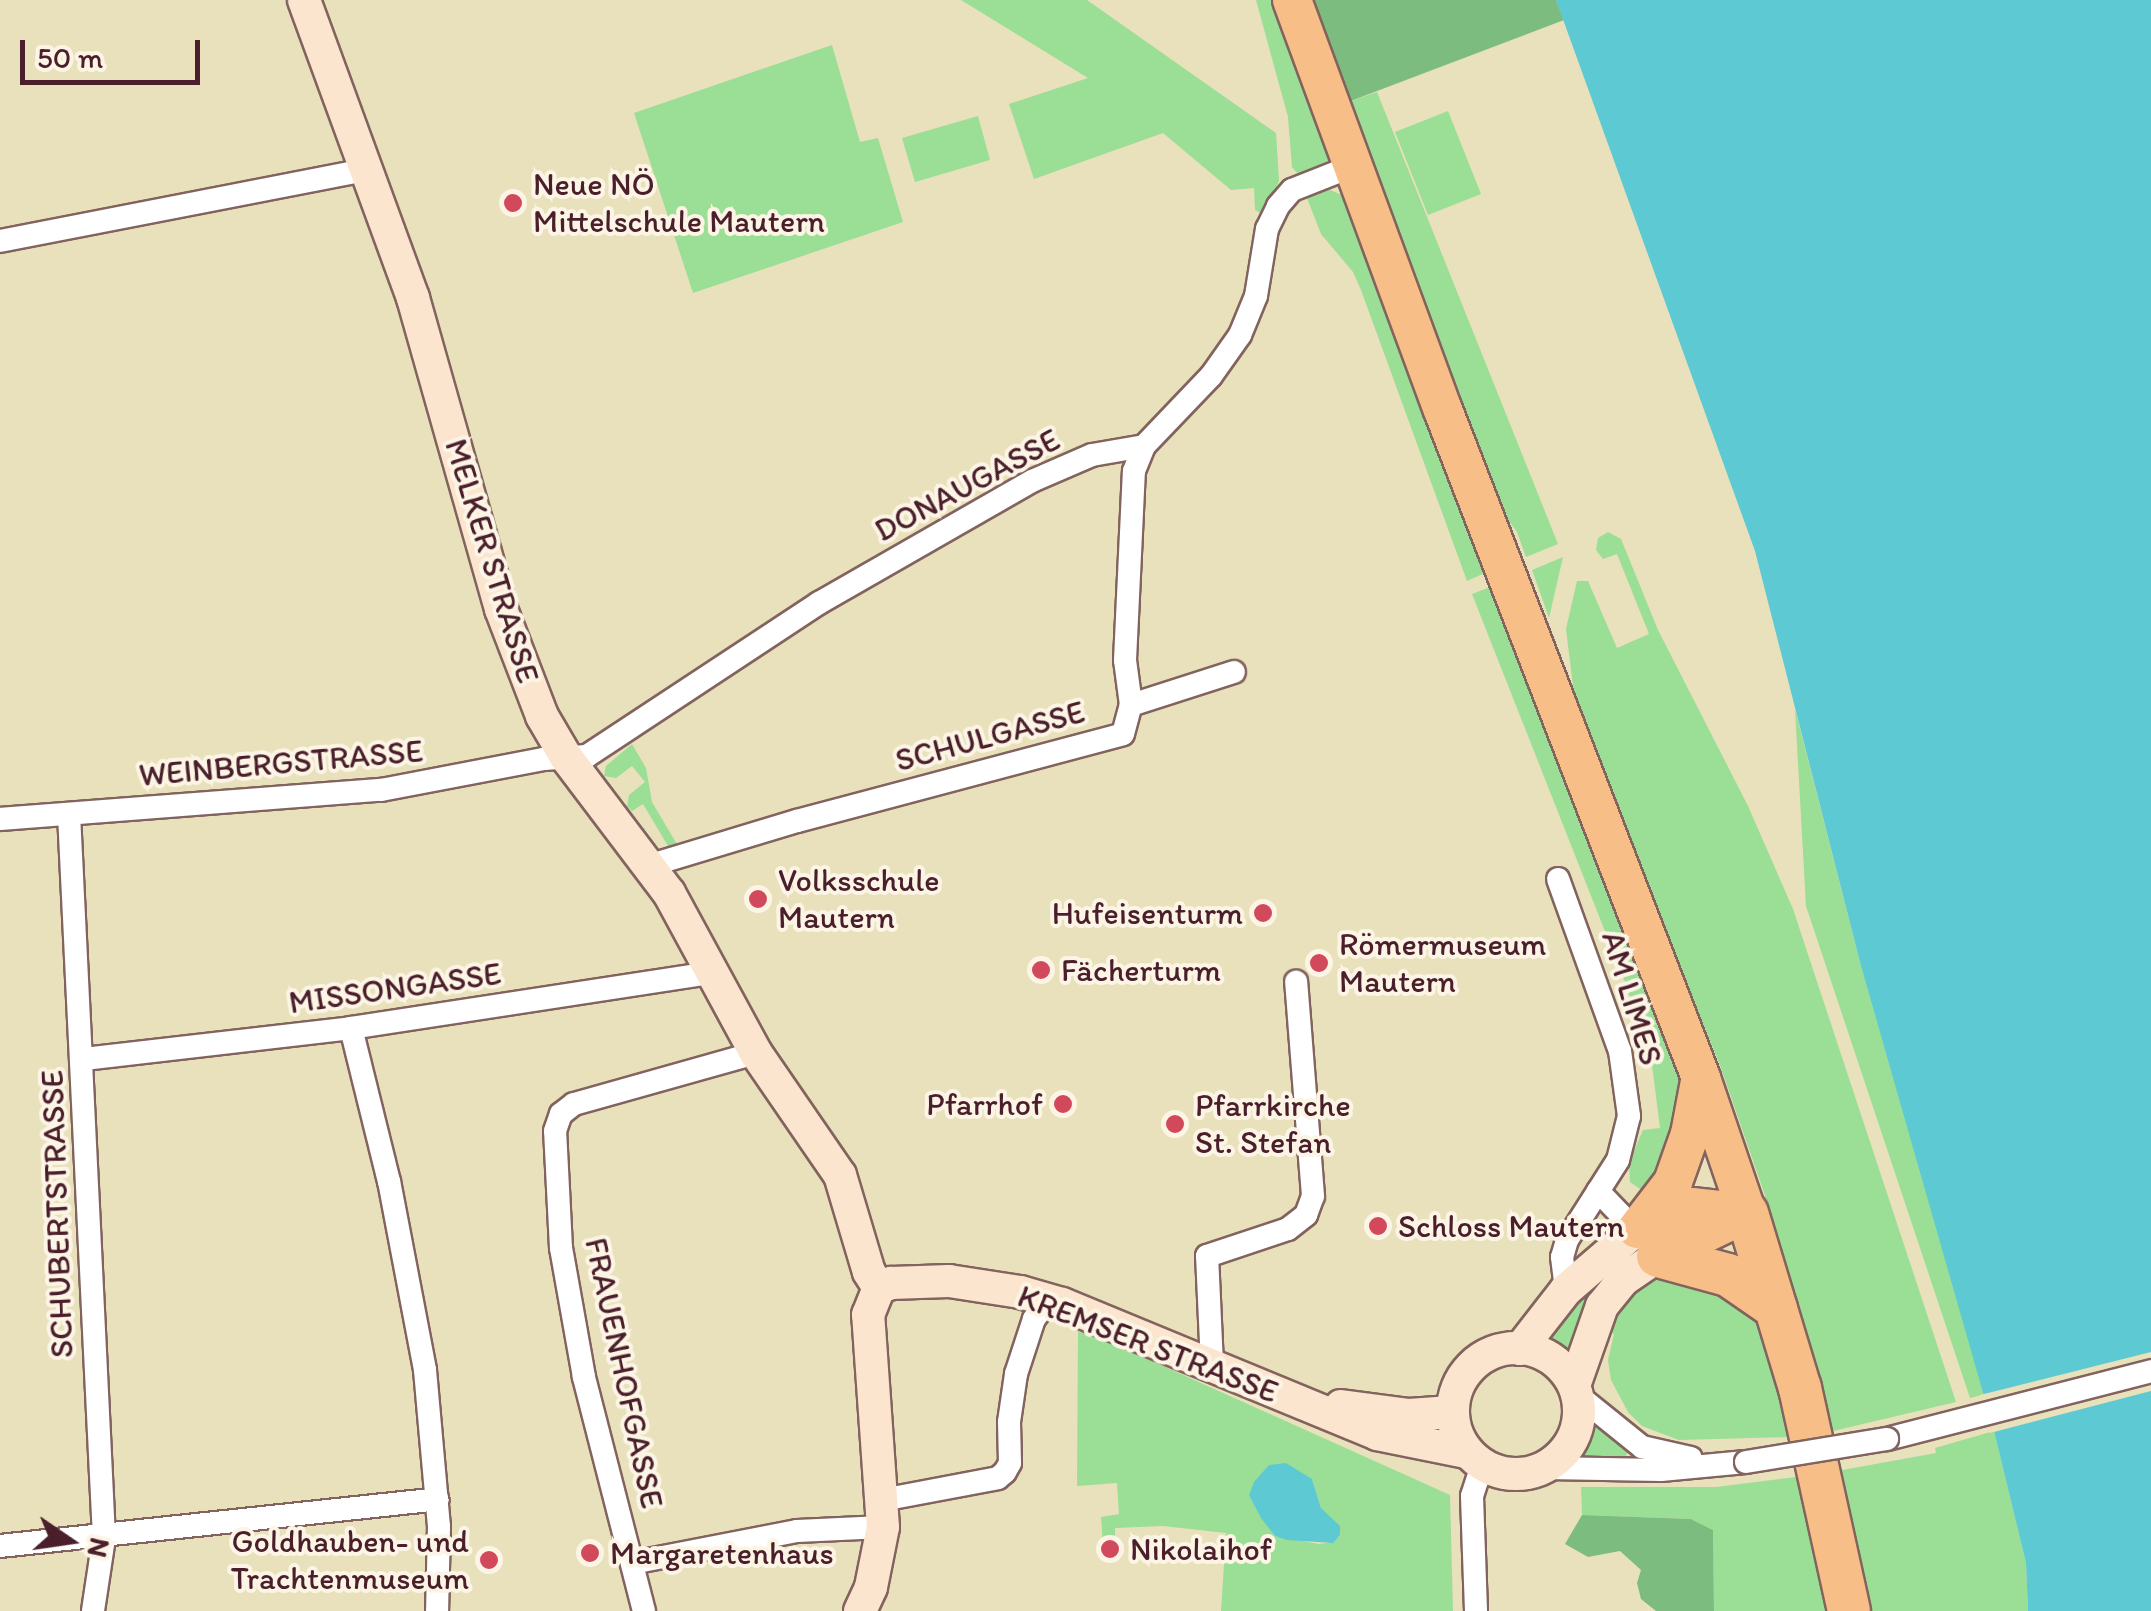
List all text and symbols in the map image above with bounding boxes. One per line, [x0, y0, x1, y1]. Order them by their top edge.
scale bar [25, 20, 205, 82]
text: 50 m [37, 39, 103, 76]
place label: Neue NÖ Mittelschule Mautern [533, 166, 826, 241]
marker: Neue NÖ Mittelschule Mautern [502, 192, 524, 214]
street label: DONAUGASSE [868, 420, 1066, 550]
street label: MELKER STRASSE [437, 434, 547, 688]
street label: SCHULGASSE [891, 692, 1089, 780]
street label: WEINBERGSTRASSE [137, 731, 425, 795]
place label: Volksschule Mautern [778, 862, 939, 937]
marker: Volksschule Mautern [747, 888, 769, 910]
place label: Hufeisenturm [1052, 894, 1243, 932]
marker: Hufeisenturm [1252, 902, 1274, 924]
street label: AM LIMES [1593, 924, 1671, 1072]
place label: Römermuseum Mautern [1339, 926, 1546, 1001]
place label: Fächerturm [1061, 951, 1221, 989]
marker: Römermuseum Mautern [1308, 952, 1330, 974]
street label: MISSONGASSE [286, 954, 504, 1022]
marker: Fächerturm [1030, 959, 1052, 981]
street label: SCHUBERTSTRASSE [33, 1069, 81, 1359]
place label: Pfarrhof [926, 1085, 1043, 1123]
place label: Pfarrkirche St. Stefan [1195, 1087, 1351, 1162]
marker: Pfarrhof [1052, 1093, 1074, 1115]
marker: Pfarrkirche St. Stefan [1164, 1113, 1186, 1135]
place label: Schloss Mautern [1398, 1207, 1625, 1245]
marker: Schloss Mautern [1367, 1215, 1389, 1237]
street label: FRAUENHOFGASSE [577, 1234, 671, 1512]
street label: KREMSER STRASSE [1012, 1277, 1284, 1411]
north arrow [20, 1491, 120, 1591]
place label: Goldhauben- und Trachtenmuseum [231, 1523, 469, 1598]
place label: Nikolaihof [1130, 1530, 1272, 1568]
place label: Margaretenhaus [610, 1534, 834, 1572]
text: N [81, 1535, 118, 1561]
marker: Nikolaihof [1099, 1538, 1121, 1560]
marker: Margaretenhaus [579, 1542, 601, 1564]
marker: Goldhauben- und Trachtenmuseum [478, 1549, 500, 1571]

